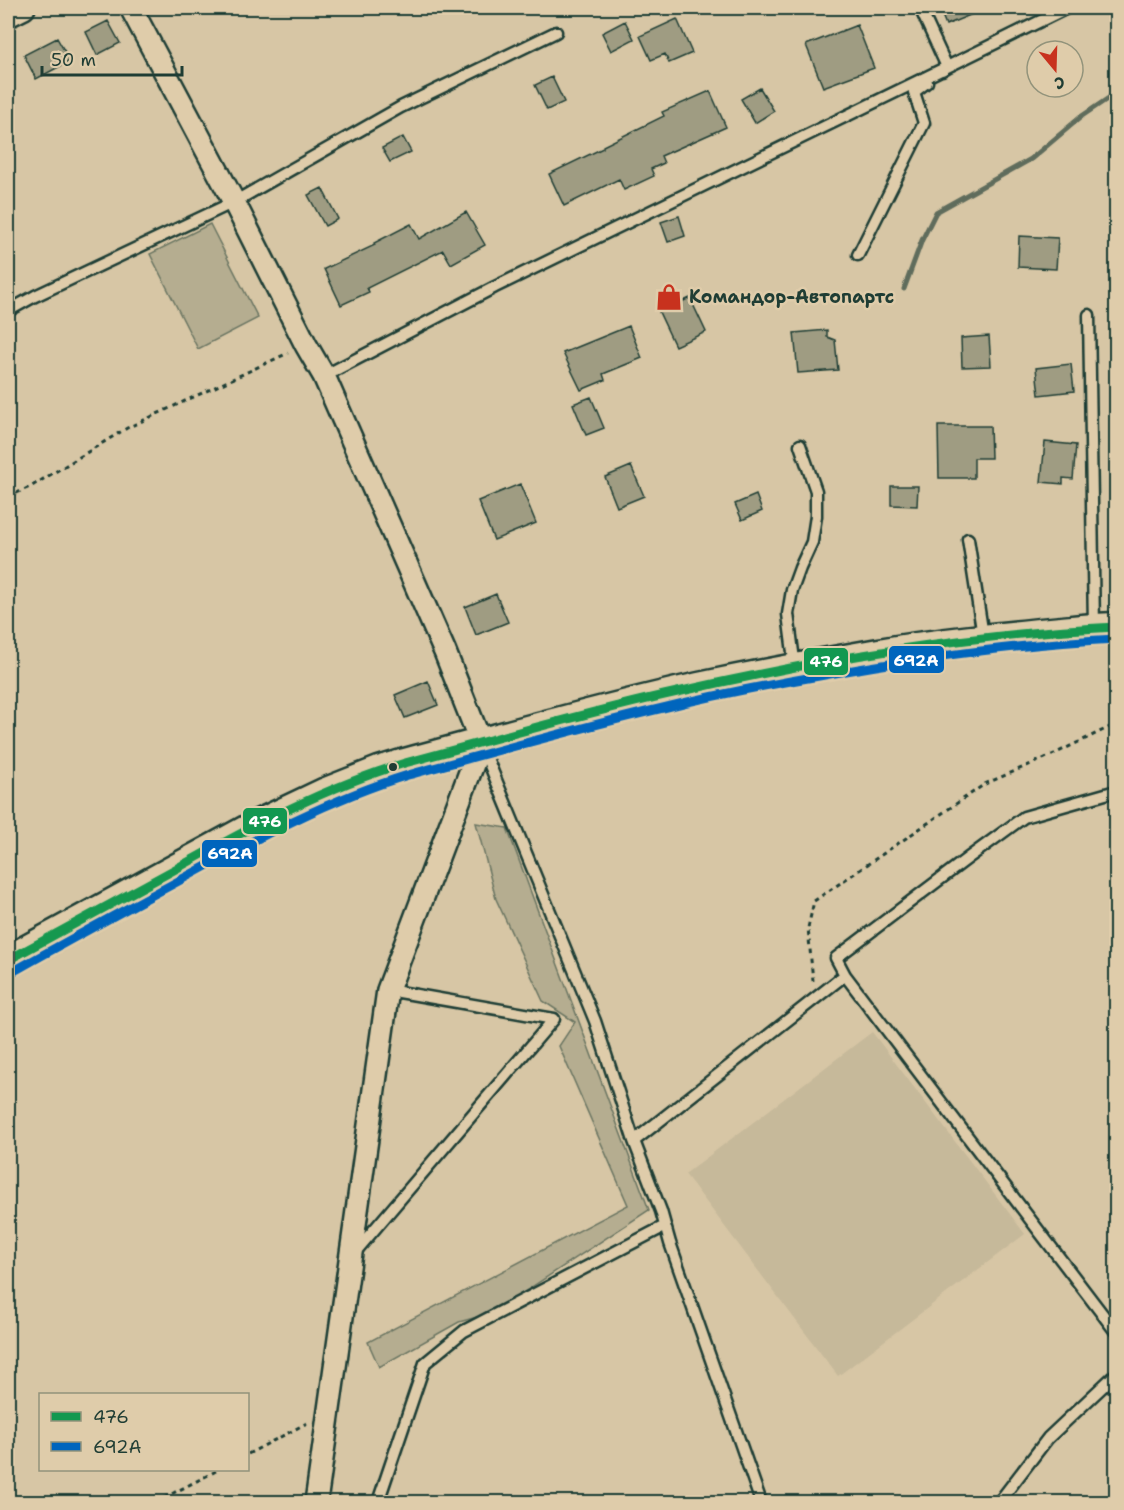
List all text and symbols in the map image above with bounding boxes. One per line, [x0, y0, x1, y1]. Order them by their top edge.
scale bar [42, 39, 182, 77]
north arrow [1025, 39, 1085, 99]
text: 50 m [51, 48, 96, 72]
text: С [1051, 71, 1068, 94]
shop icon: Командор-Автопартс [654, 282, 684, 312]
place label: Командор-Автопартс [689, 285, 894, 309]
line badge: 692А [888, 645, 945, 674]
line badge: 476 [803, 647, 849, 676]
text: 692А [894, 650, 938, 671]
text: 476 [810, 651, 842, 672]
unlabelled marker [387, 761, 399, 773]
line badge: 476 [242, 807, 288, 835]
text: 476 [249, 811, 281, 832]
line badge: 692А [201, 839, 258, 868]
text: 692А [208, 843, 252, 864]
legend [39, 1393, 249, 1471]
text: 476 [93, 1405, 129, 1429]
text: 692А [93, 1435, 142, 1459]

